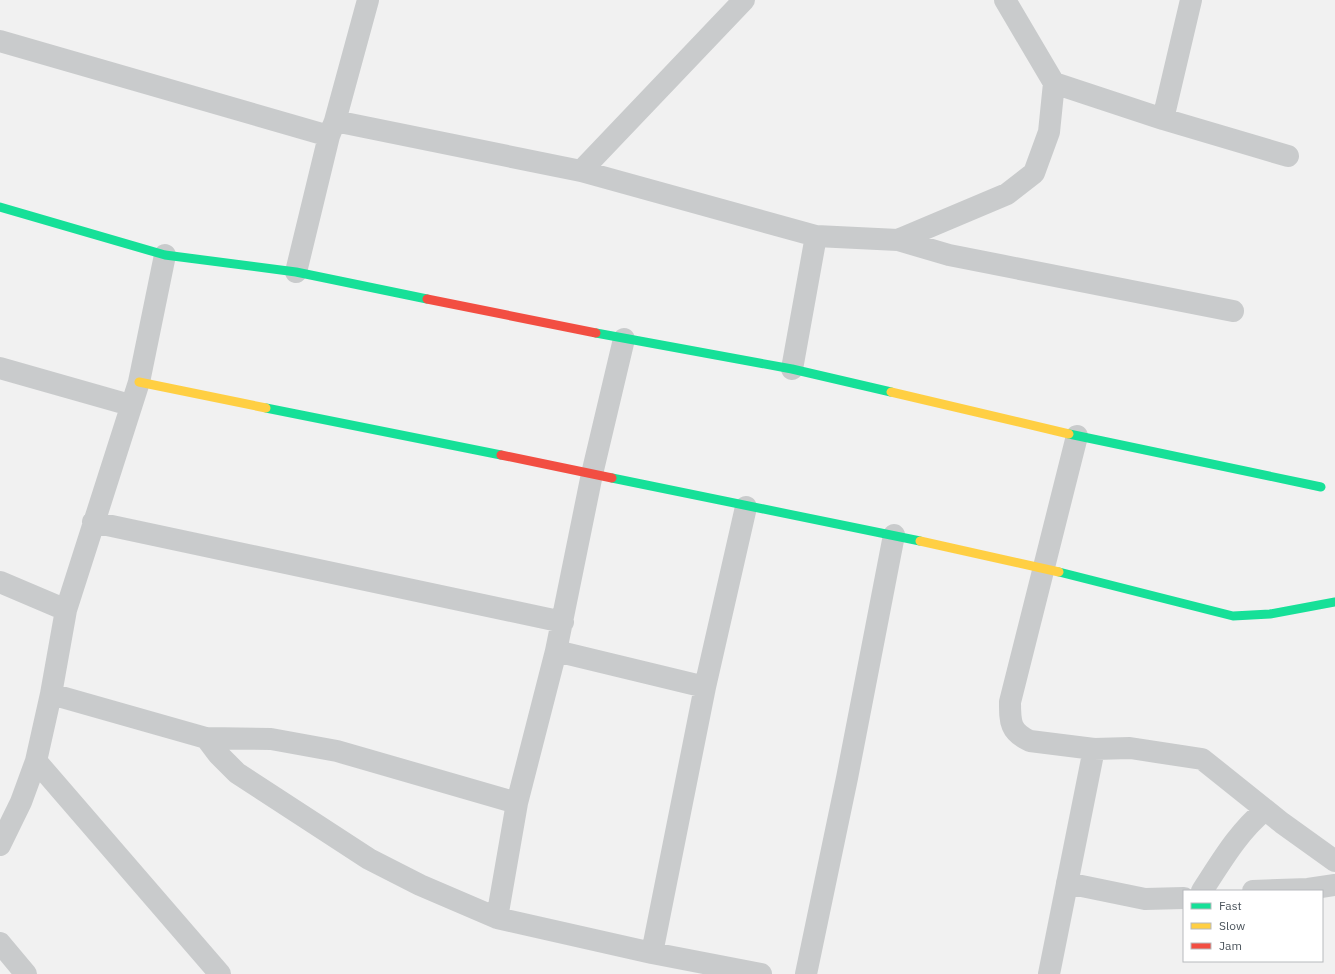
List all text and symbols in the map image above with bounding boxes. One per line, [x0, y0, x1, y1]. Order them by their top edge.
legend [1183, 890, 1323, 962]
text: Fast [1219, 898, 1242, 913]
text: Slow [1219, 918, 1245, 933]
text: Jam [1219, 938, 1242, 953]

